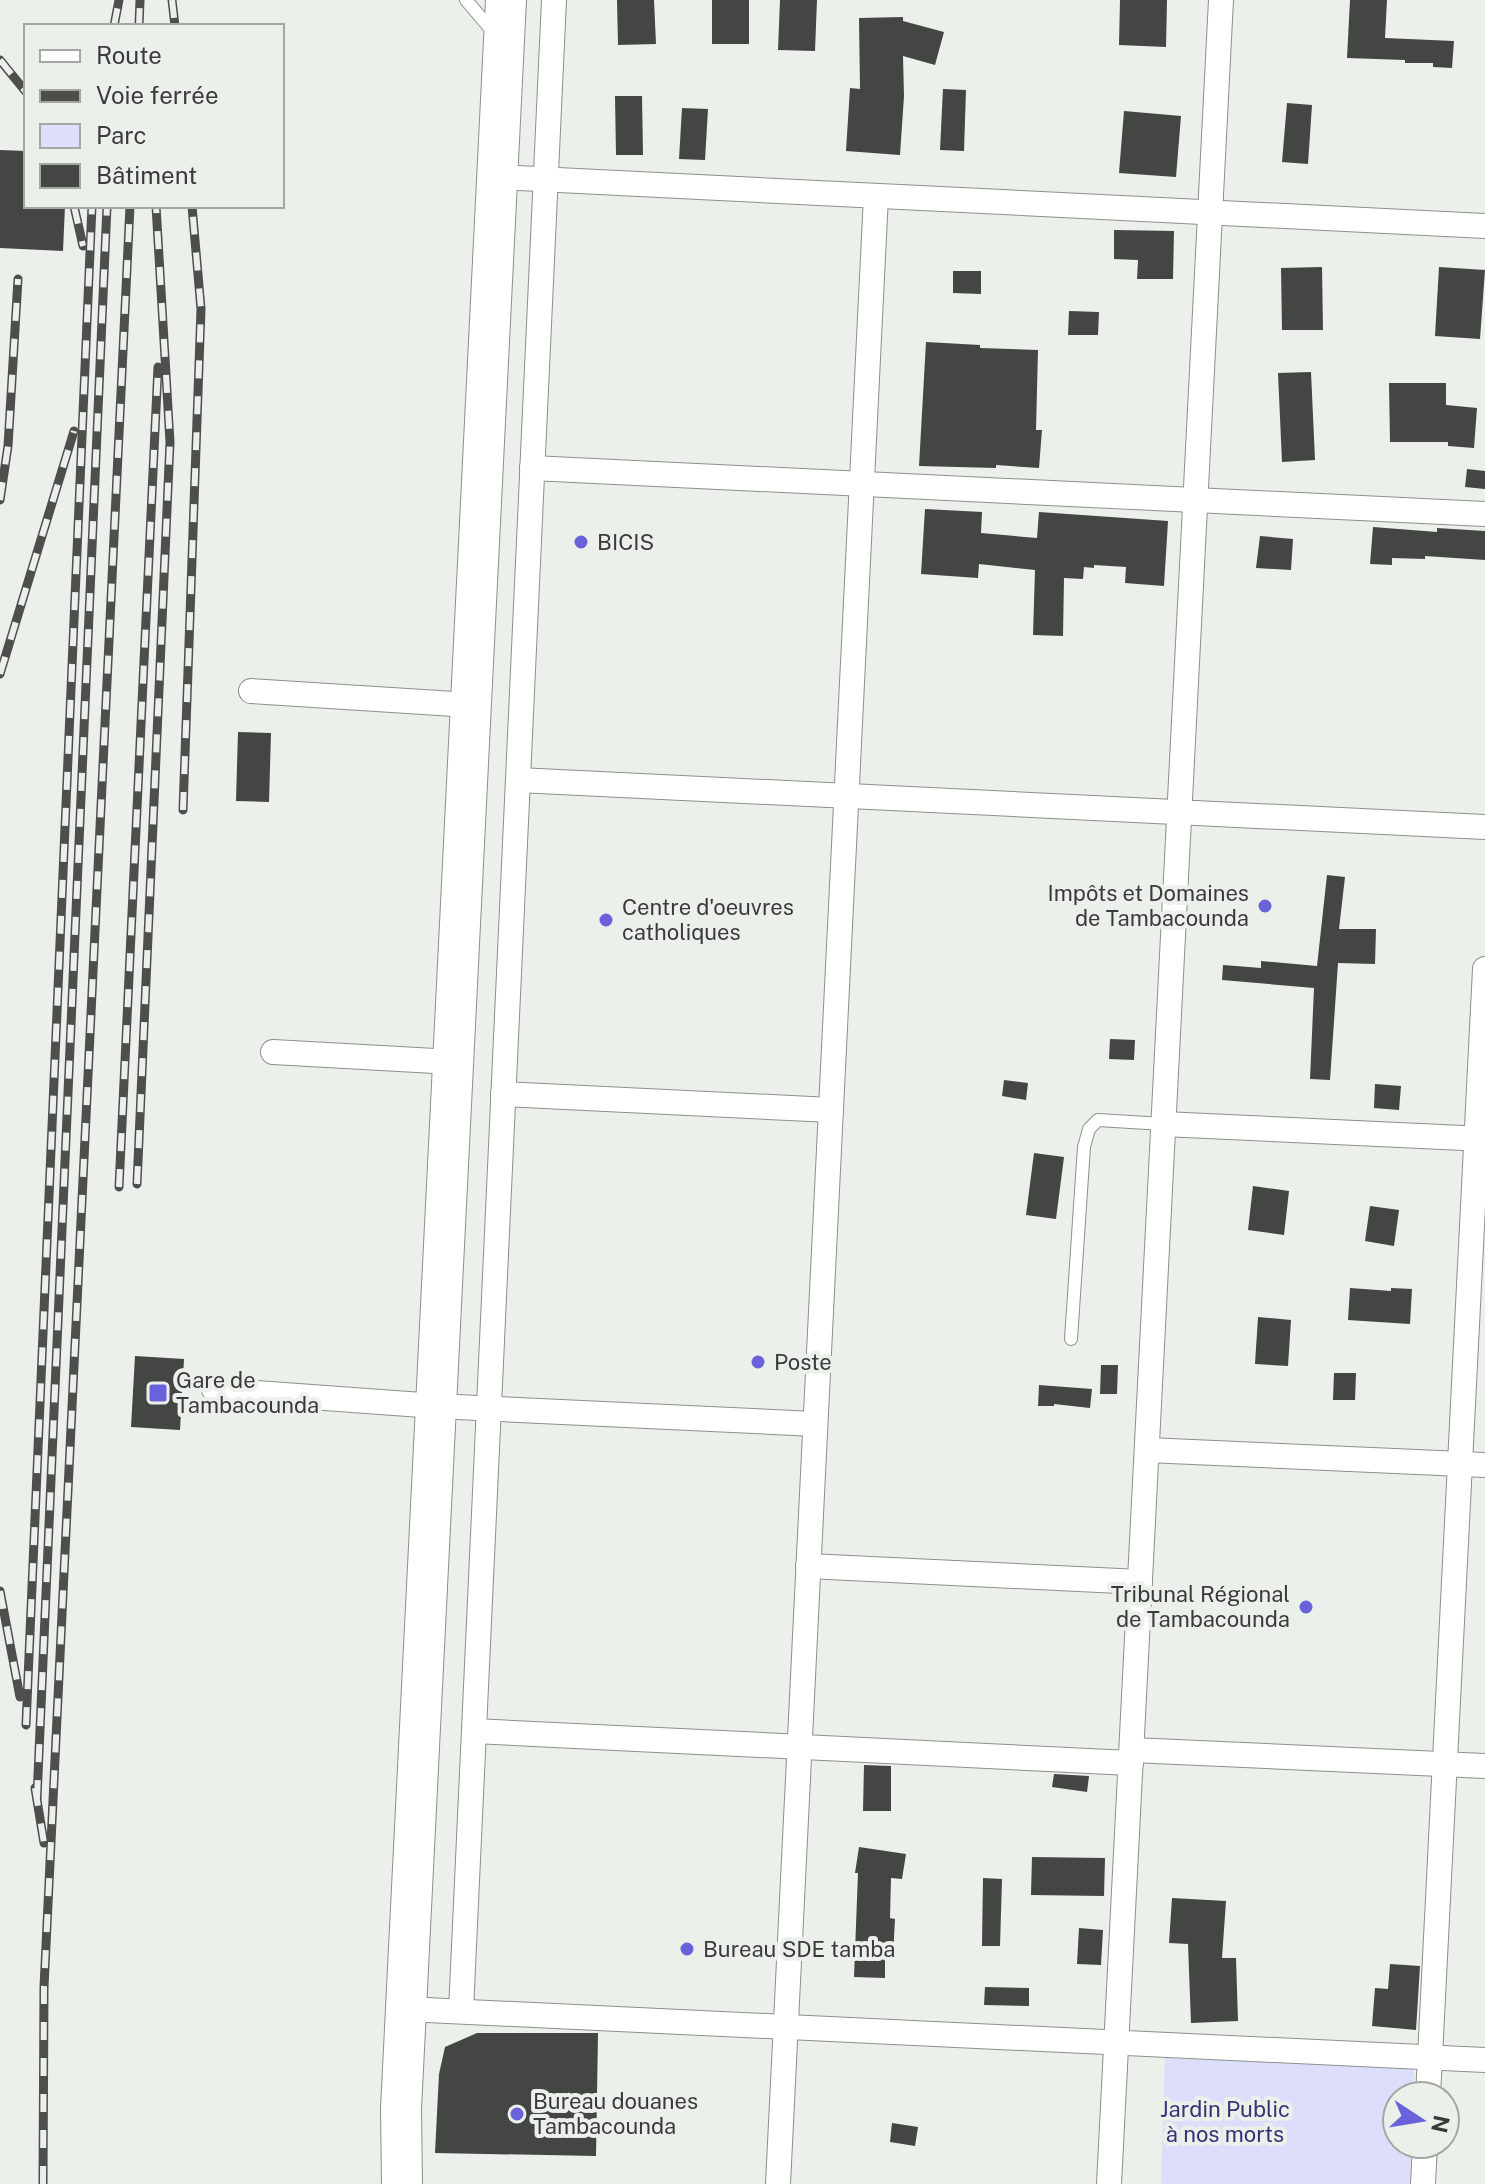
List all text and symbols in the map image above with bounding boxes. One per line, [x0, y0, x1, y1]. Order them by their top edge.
legend [24, 24, 284, 208]
text: Route [96, 41, 162, 69]
text: Voie ferrée [96, 81, 219, 109]
text: Parc [96, 121, 147, 149]
text: Bâtiment [96, 161, 197, 189]
place label: BICIS [597, 529, 654, 555]
marker: BICIS [572, 533, 590, 551]
place label: Impôts et Domaines de Tambacounda [1048, 880, 1249, 931]
place label: Centre d'oeuvres catholiques [622, 894, 794, 945]
marker: Impôts et Domaines de Tambacounda [1256, 897, 1274, 915]
marker: Centre d'oeuvres catholiques [597, 911, 615, 929]
place label: Poste [774, 1349, 832, 1375]
marker: Poste [749, 1353, 767, 1371]
place label: Gare de Tambacounda [176, 1367, 319, 1418]
marker: Gare de Tambacounda [147, 1382, 169, 1404]
place label: Tribunal Régional de Tambacounda [1111, 1581, 1290, 1632]
marker: Tribunal Régional de Tambacounda [1297, 1598, 1315, 1616]
place label: Bureau SDE tamba [703, 1936, 895, 1962]
marker: Bureau SDE tamba [678, 1940, 696, 1958]
north arrow [1381, 2080, 1461, 2160]
place label: Bureau douanes Tambacounda [533, 2088, 698, 2139]
park label: Jardin Public à nos morts [1160, 2096, 1290, 2147]
marker: Bureau douanes Tambacounda [508, 2105, 526, 2123]
text: N [1426, 2113, 1455, 2135]

